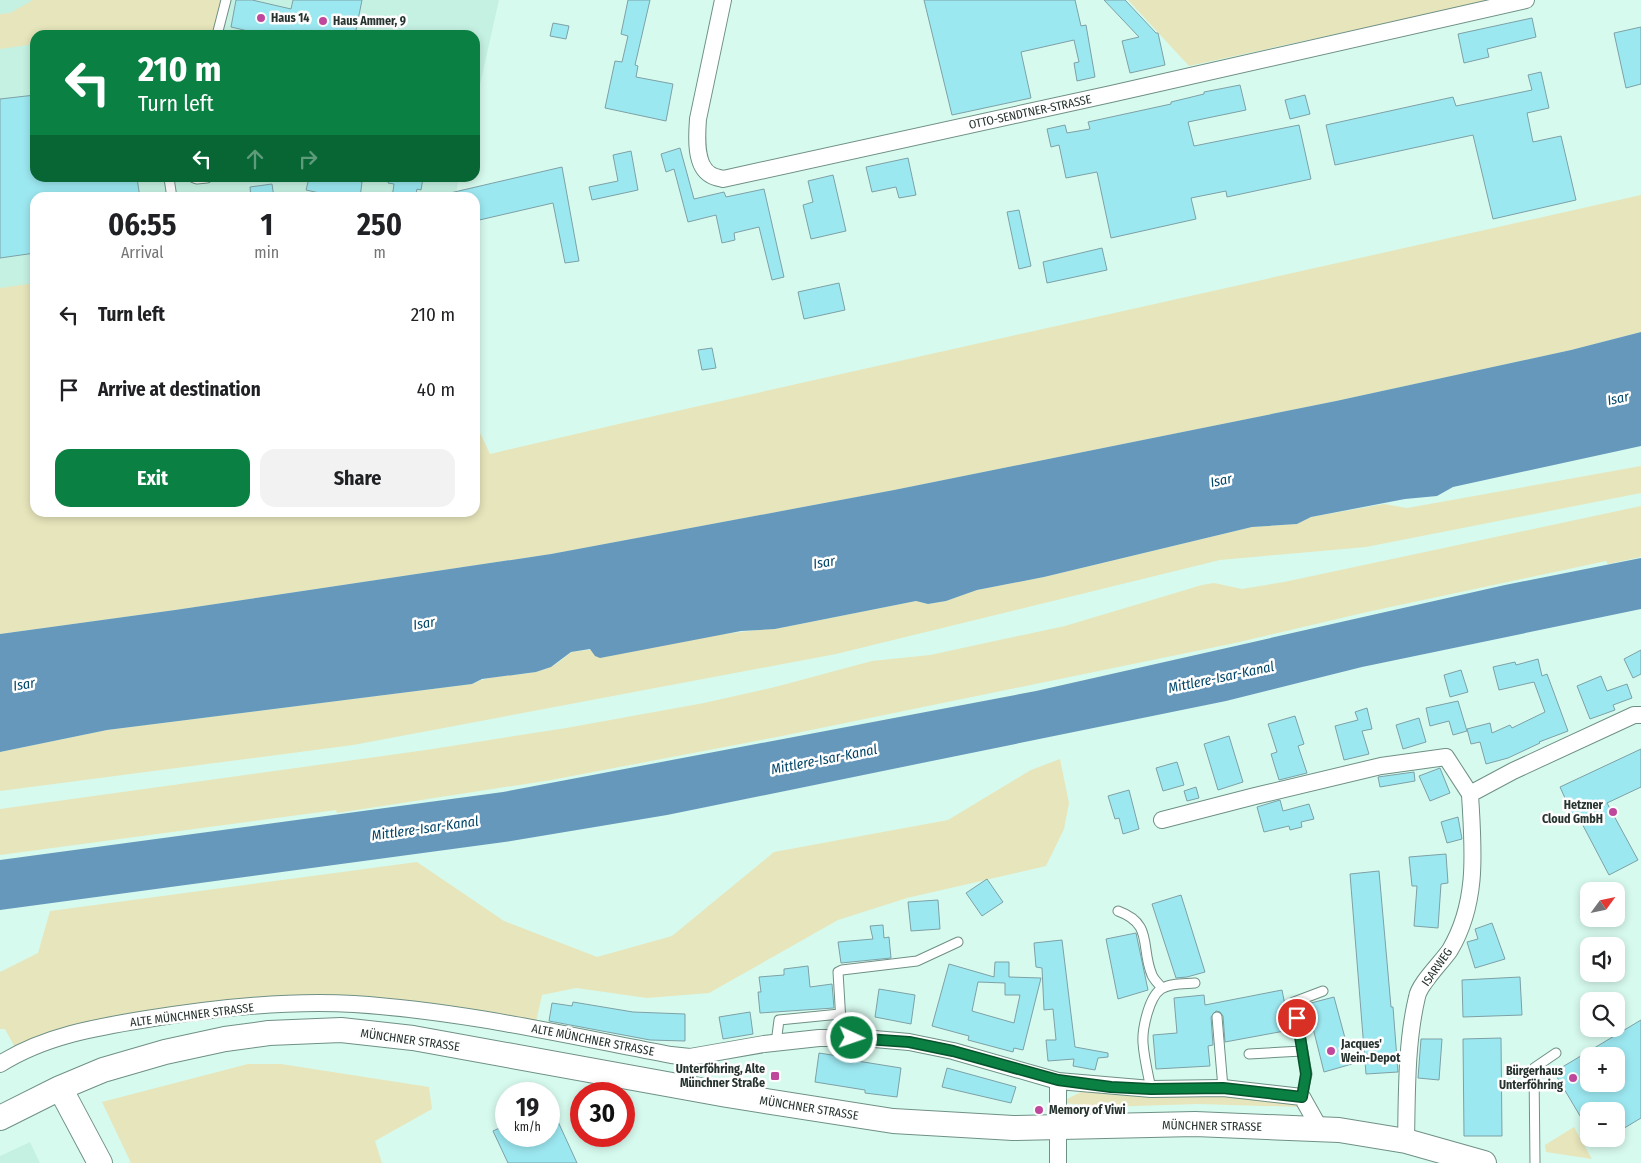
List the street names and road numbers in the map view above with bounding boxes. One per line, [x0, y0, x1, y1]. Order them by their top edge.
street label: OTTO-SENDTNER-STRASSE [967, 92, 1093, 132]
street label: ISARWEG [1419, 945, 1455, 989]
street label: ALTE MÜNCHNER STRASSE [129, 998, 255, 1030]
street label: ALTE MÜNCHNER STRASSE [530, 1019, 656, 1059]
street label: MÜNCHNER STRASSE [360, 1024, 461, 1054]
street label: MÜNCHNER STRASSE [759, 1091, 860, 1123]
street label: MÜNCHNER STRASSE [1162, 1116, 1263, 1134]

